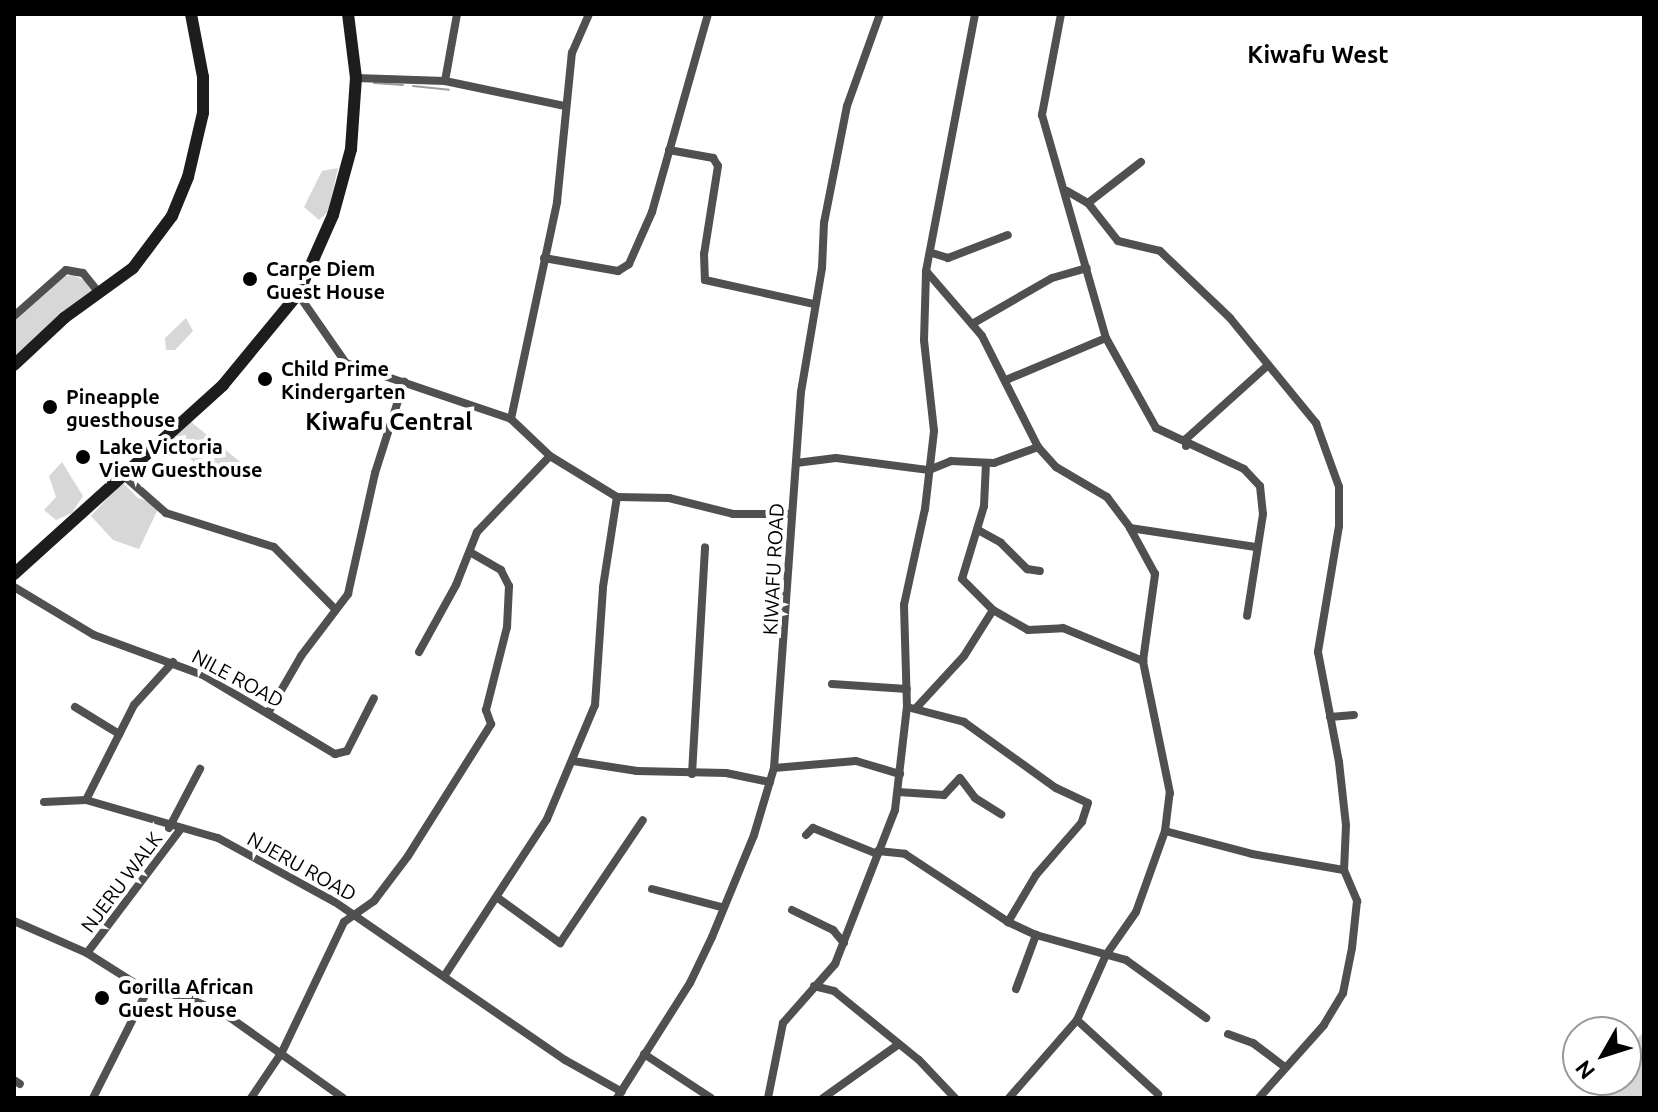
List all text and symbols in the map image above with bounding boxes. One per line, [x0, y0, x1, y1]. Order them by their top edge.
district label: Kiwafu West [1247, 41, 1389, 69]
place label: Carpe Diem Guest House [266, 256, 385, 303]
marker: Carpe Diem Guest House [241, 270, 259, 288]
place label: Child Prime Kindergarten [281, 356, 406, 403]
marker: Child Prime Kindergarten [256, 370, 274, 388]
place label: Pineapple guesthouse [66, 384, 175, 431]
marker: Pineapple guesthouse [41, 398, 59, 416]
district label: Kiwafu Central [305, 408, 473, 436]
place label: Lake Victoria View Guesthouse [99, 434, 263, 481]
marker: Lake Victoria View Guesthouse [74, 448, 92, 466]
street label: KIWAFU ROAD [758, 502, 788, 636]
street label: NILE ROAD [188, 644, 288, 712]
street label: NJERU ROAD [243, 826, 361, 906]
street label: NJERU WALK [75, 827, 167, 937]
place label: Gorilla African Guest House [118, 974, 254, 1021]
marker: Gorilla African Guest House [93, 989, 111, 1007]
north arrow [1562, 1016, 1642, 1096]
text: N [1570, 1056, 1599, 1084]

